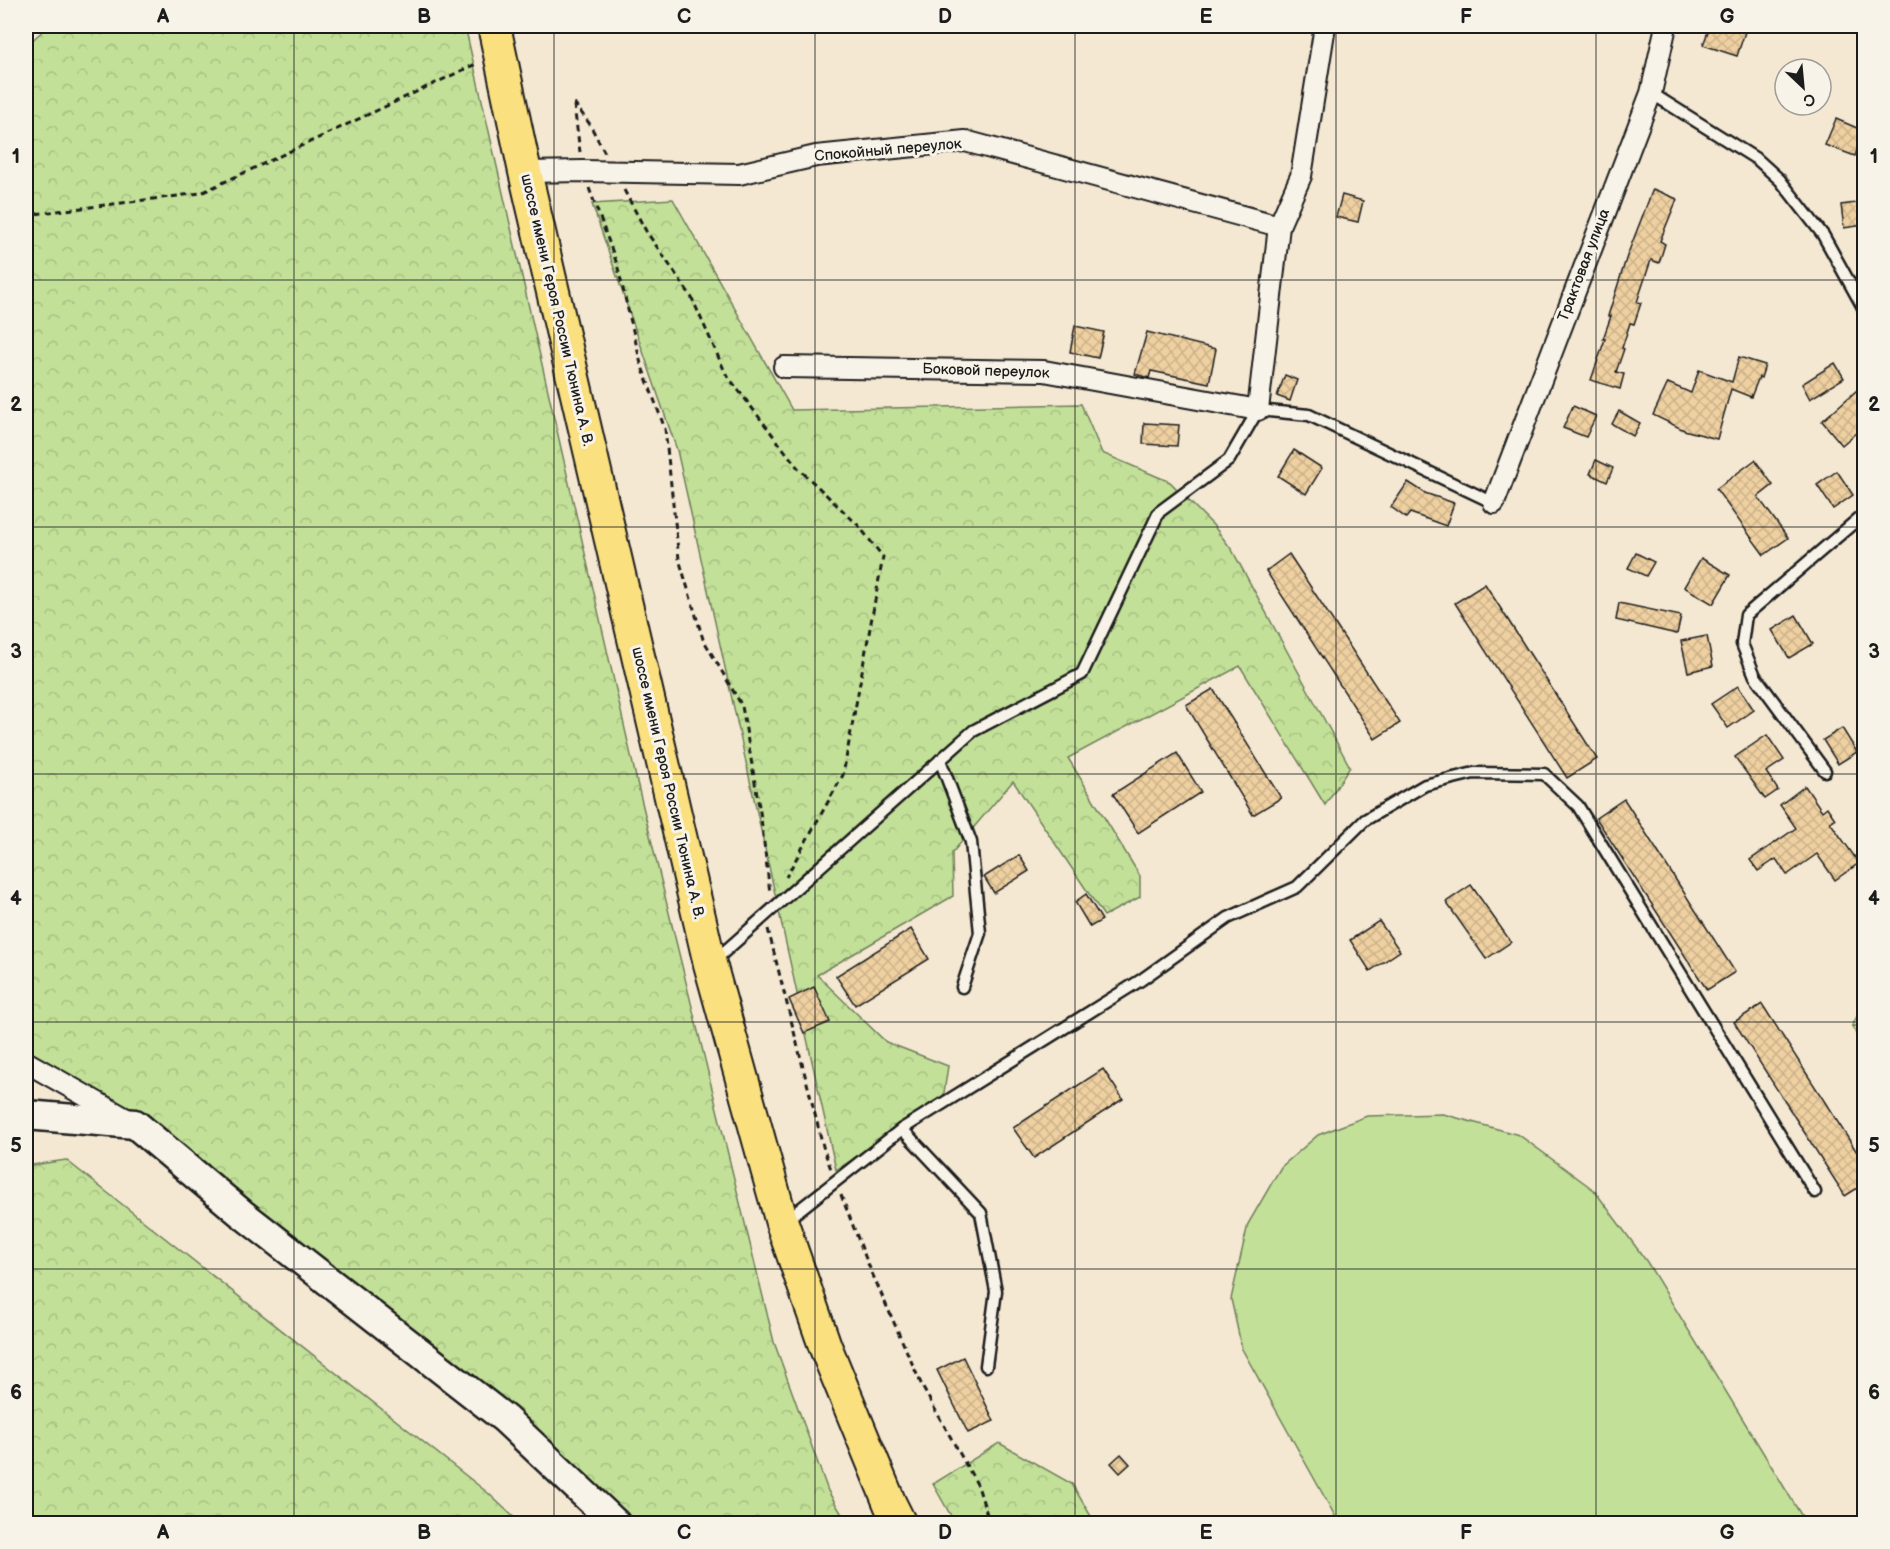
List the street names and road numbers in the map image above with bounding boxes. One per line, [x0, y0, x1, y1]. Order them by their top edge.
street label: Спокойный переулок [814, 134, 962, 166]
street label: шоссе имени Героя России Тюнина А. В. [516, 172, 598, 448]
street label: Трактовая улица [1554, 206, 1614, 324]
street label: Боковой переулок [922, 359, 1050, 383]
street label: шоссе имени Героя России Тюнина А. В. [627, 645, 709, 921]

